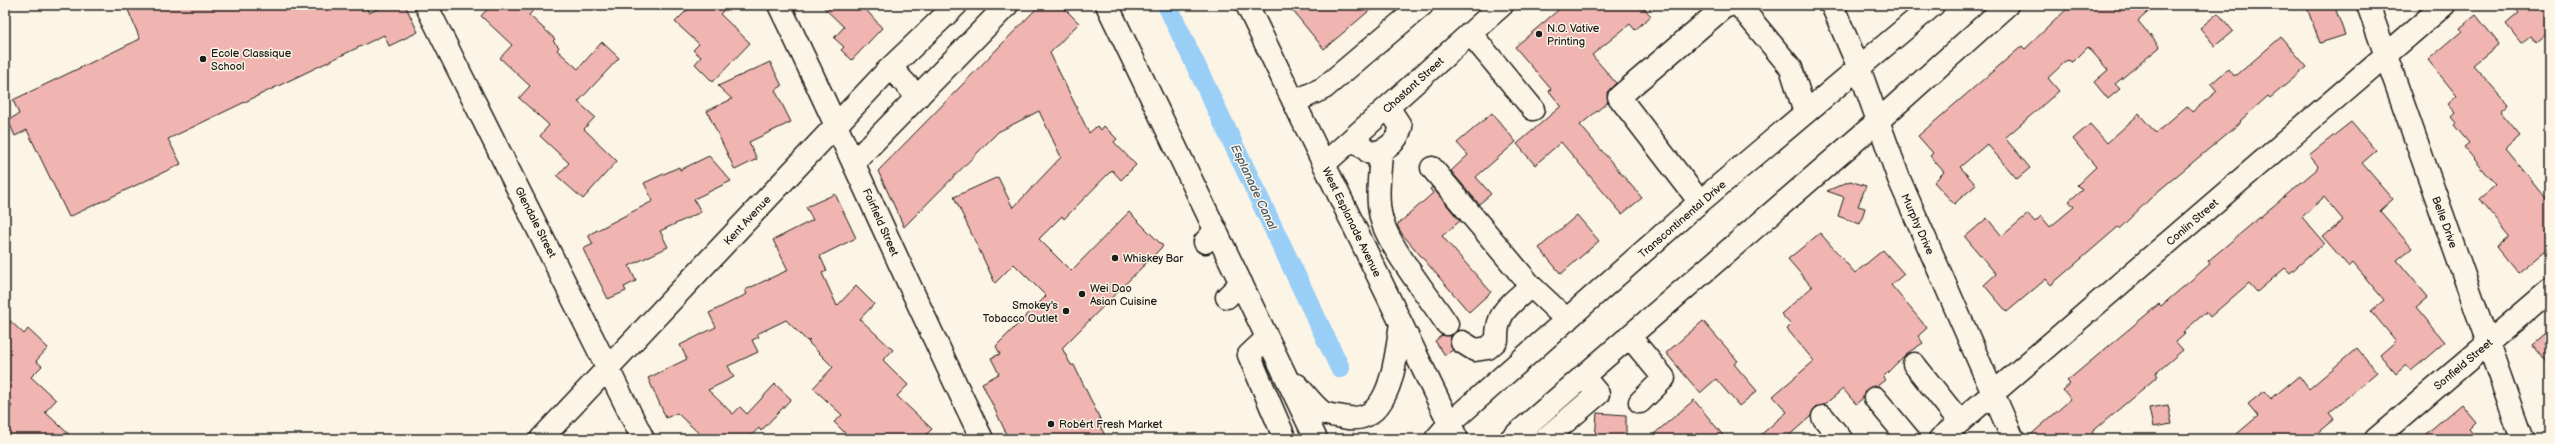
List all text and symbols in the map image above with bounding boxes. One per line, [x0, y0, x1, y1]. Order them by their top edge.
place label: N.O. Vative Printing [1547, 22, 1600, 48]
marker: N.O. Vative Printing [1534, 29, 1544, 39]
place label: Ecole Classique School [211, 47, 292, 73]
marker: Ecole Classique School [198, 54, 208, 64]
street label: Chastant Street [1380, 54, 1447, 116]
water label: Esplanade Canal [1227, 142, 1280, 233]
street label: West Esplanade Avenue [1319, 165, 1384, 280]
street label: Transcontinental Drive [1636, 178, 1729, 261]
street label: Glendale Street [512, 185, 559, 260]
street label: Fairfield Street [860, 186, 901, 259]
street label: Murphy Drive [1898, 192, 1937, 257]
street label: Kent Avenue [721, 193, 774, 248]
street label: Belle Drive [2429, 194, 2460, 250]
street label: Conlin Street [2164, 196, 2221, 248]
place label: Whiskey Bar [1123, 252, 1184, 265]
marker: Whiskey Bar [1110, 253, 1120, 263]
place label: Wei Dao Asian Cuisine [1090, 282, 1157, 308]
marker: Wei Dao Asian Cuisine [1077, 289, 1087, 299]
place label: Smokey's Tobacco Outlet [983, 299, 1059, 325]
marker: Smokey's Tobacco Outlet [1061, 306, 1071, 316]
street label: Sonfield Street [2431, 336, 2496, 393]
place label: Robért Fresh Market [1059, 418, 1163, 431]
marker: Robért Fresh Market [1046, 419, 1056, 429]

